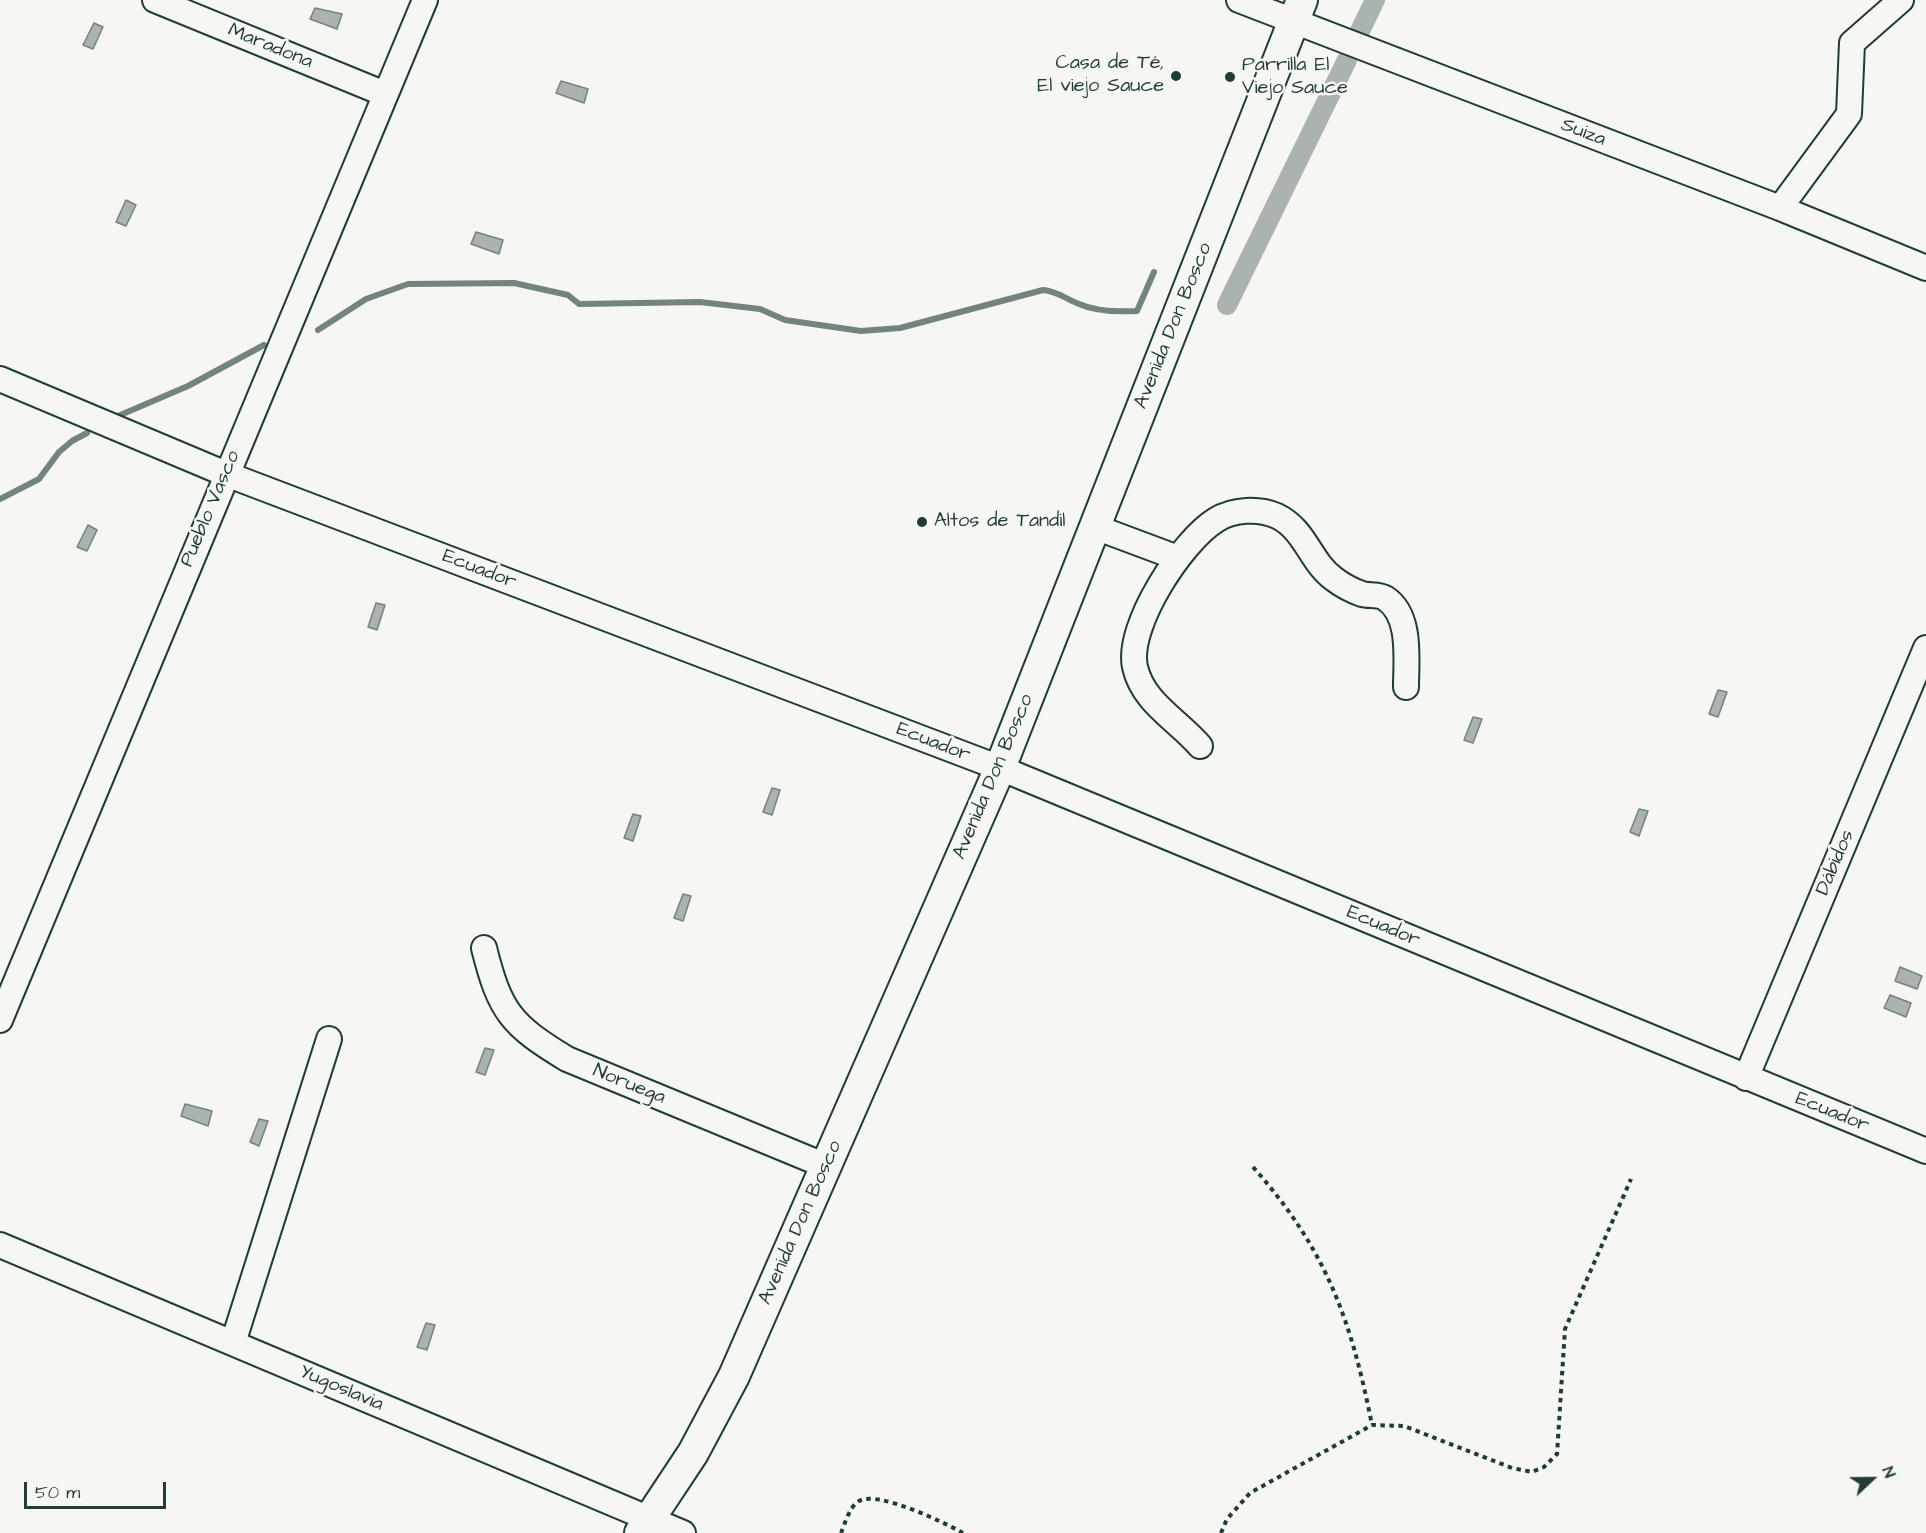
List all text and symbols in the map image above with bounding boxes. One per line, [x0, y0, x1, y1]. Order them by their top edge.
street label: Maradona [224, 19, 316, 75]
place label: Casa de Té, El viejo Sauce [1037, 52, 1164, 99]
place label: Parrilla El Viejo Sauce [1242, 54, 1348, 101]
marker: Casa de Té, El viejo Sauce [1169, 69, 1183, 83]
marker: Parrilla El Viejo Sauce [1223, 70, 1237, 84]
street label: Suiza [1557, 114, 1609, 152]
street label: Avenida Don Bosco [1130, 239, 1218, 413]
street label: Pueblo Vasco [176, 447, 246, 571]
place label: Altos de Tandil [934, 510, 1065, 534]
marker: Altos de Tandil [915, 515, 929, 529]
street label: Ecuador [439, 545, 519, 595]
street label: Avenida Don Bosco [948, 691, 1040, 863]
street label: Ecuador [893, 718, 973, 768]
street label: Dábidos [1811, 827, 1861, 899]
street label: Ecuador [1343, 901, 1423, 953]
street label: Noruega [589, 1060, 669, 1110]
street label: Ecuador [1792, 1087, 1872, 1139]
street label: Avenida Don Bosco [754, 1137, 848, 1309]
street label: Yugoslavia [295, 1361, 387, 1417]
north arrow [1842, 1449, 1902, 1509]
text: N [1877, 1463, 1901, 1481]
scale bar [27, 1470, 170, 1508]
text: 50 m [35, 1480, 80, 1505]

